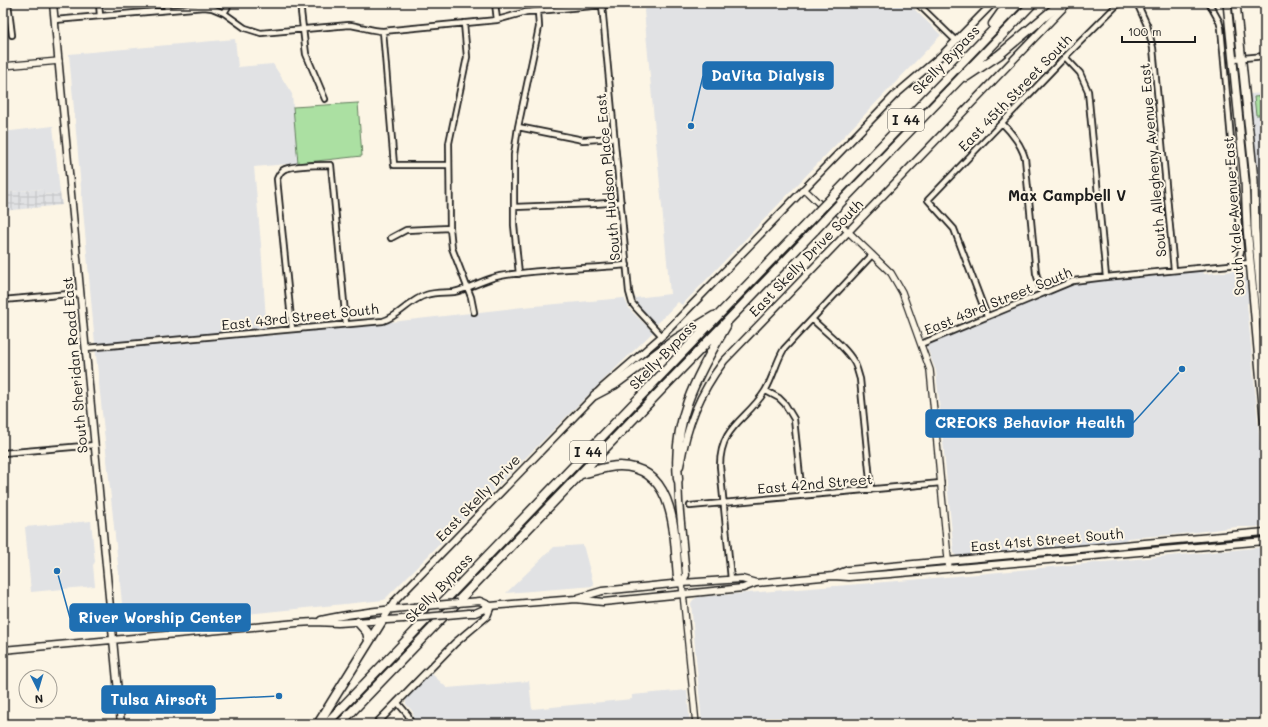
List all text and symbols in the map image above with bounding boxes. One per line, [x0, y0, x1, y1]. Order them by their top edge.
scale bar [1122, 18, 1195, 44]
street label: Skelly Bypass [908, 21, 984, 99]
text: 100 m [1128, 23, 1162, 39]
street label: East 45th Street South [954, 30, 1076, 155]
callout: DaVita Dialysis [703, 62, 833, 89]
street label: South Allegheny Avenue East [1135, 62, 1170, 258]
text: DaVita Dialysis [711, 65, 825, 85]
street label: South Hudson Place East [591, 92, 624, 262]
road number: I 44 [888, 109, 924, 131]
street label: South Yale Avenue East [1218, 136, 1249, 296]
district label: Max Campbell V [1008, 185, 1126, 205]
street label: East Skelly Drive South [744, 195, 867, 320]
street label: East 43rd Street South [921, 262, 1075, 339]
street label: South Sheridan Road East [57, 276, 92, 454]
street label: East 43rd Street South [220, 299, 380, 334]
street label: Skelly Bypass [625, 316, 701, 394]
callout: CREOKS Behavior Health [926, 410, 1133, 437]
text: CREOKS Behavior Health [935, 412, 1125, 432]
road number: I 44 [570, 441, 606, 463]
street label: East Skelly Drive [431, 450, 524, 545]
street label: East 42nd Street [756, 469, 874, 498]
street label: East 41st Street South [970, 523, 1124, 556]
street label: Skelly Bypass [401, 549, 477, 627]
callout: River Worship Center [70, 604, 250, 631]
text: River Worship Center [78, 607, 242, 627]
north arrow [18, 669, 58, 709]
callout: Tulsa Airsoft [102, 686, 215, 713]
text: Tulsa Airsoft [111, 689, 208, 709]
text: N [34, 692, 44, 707]

